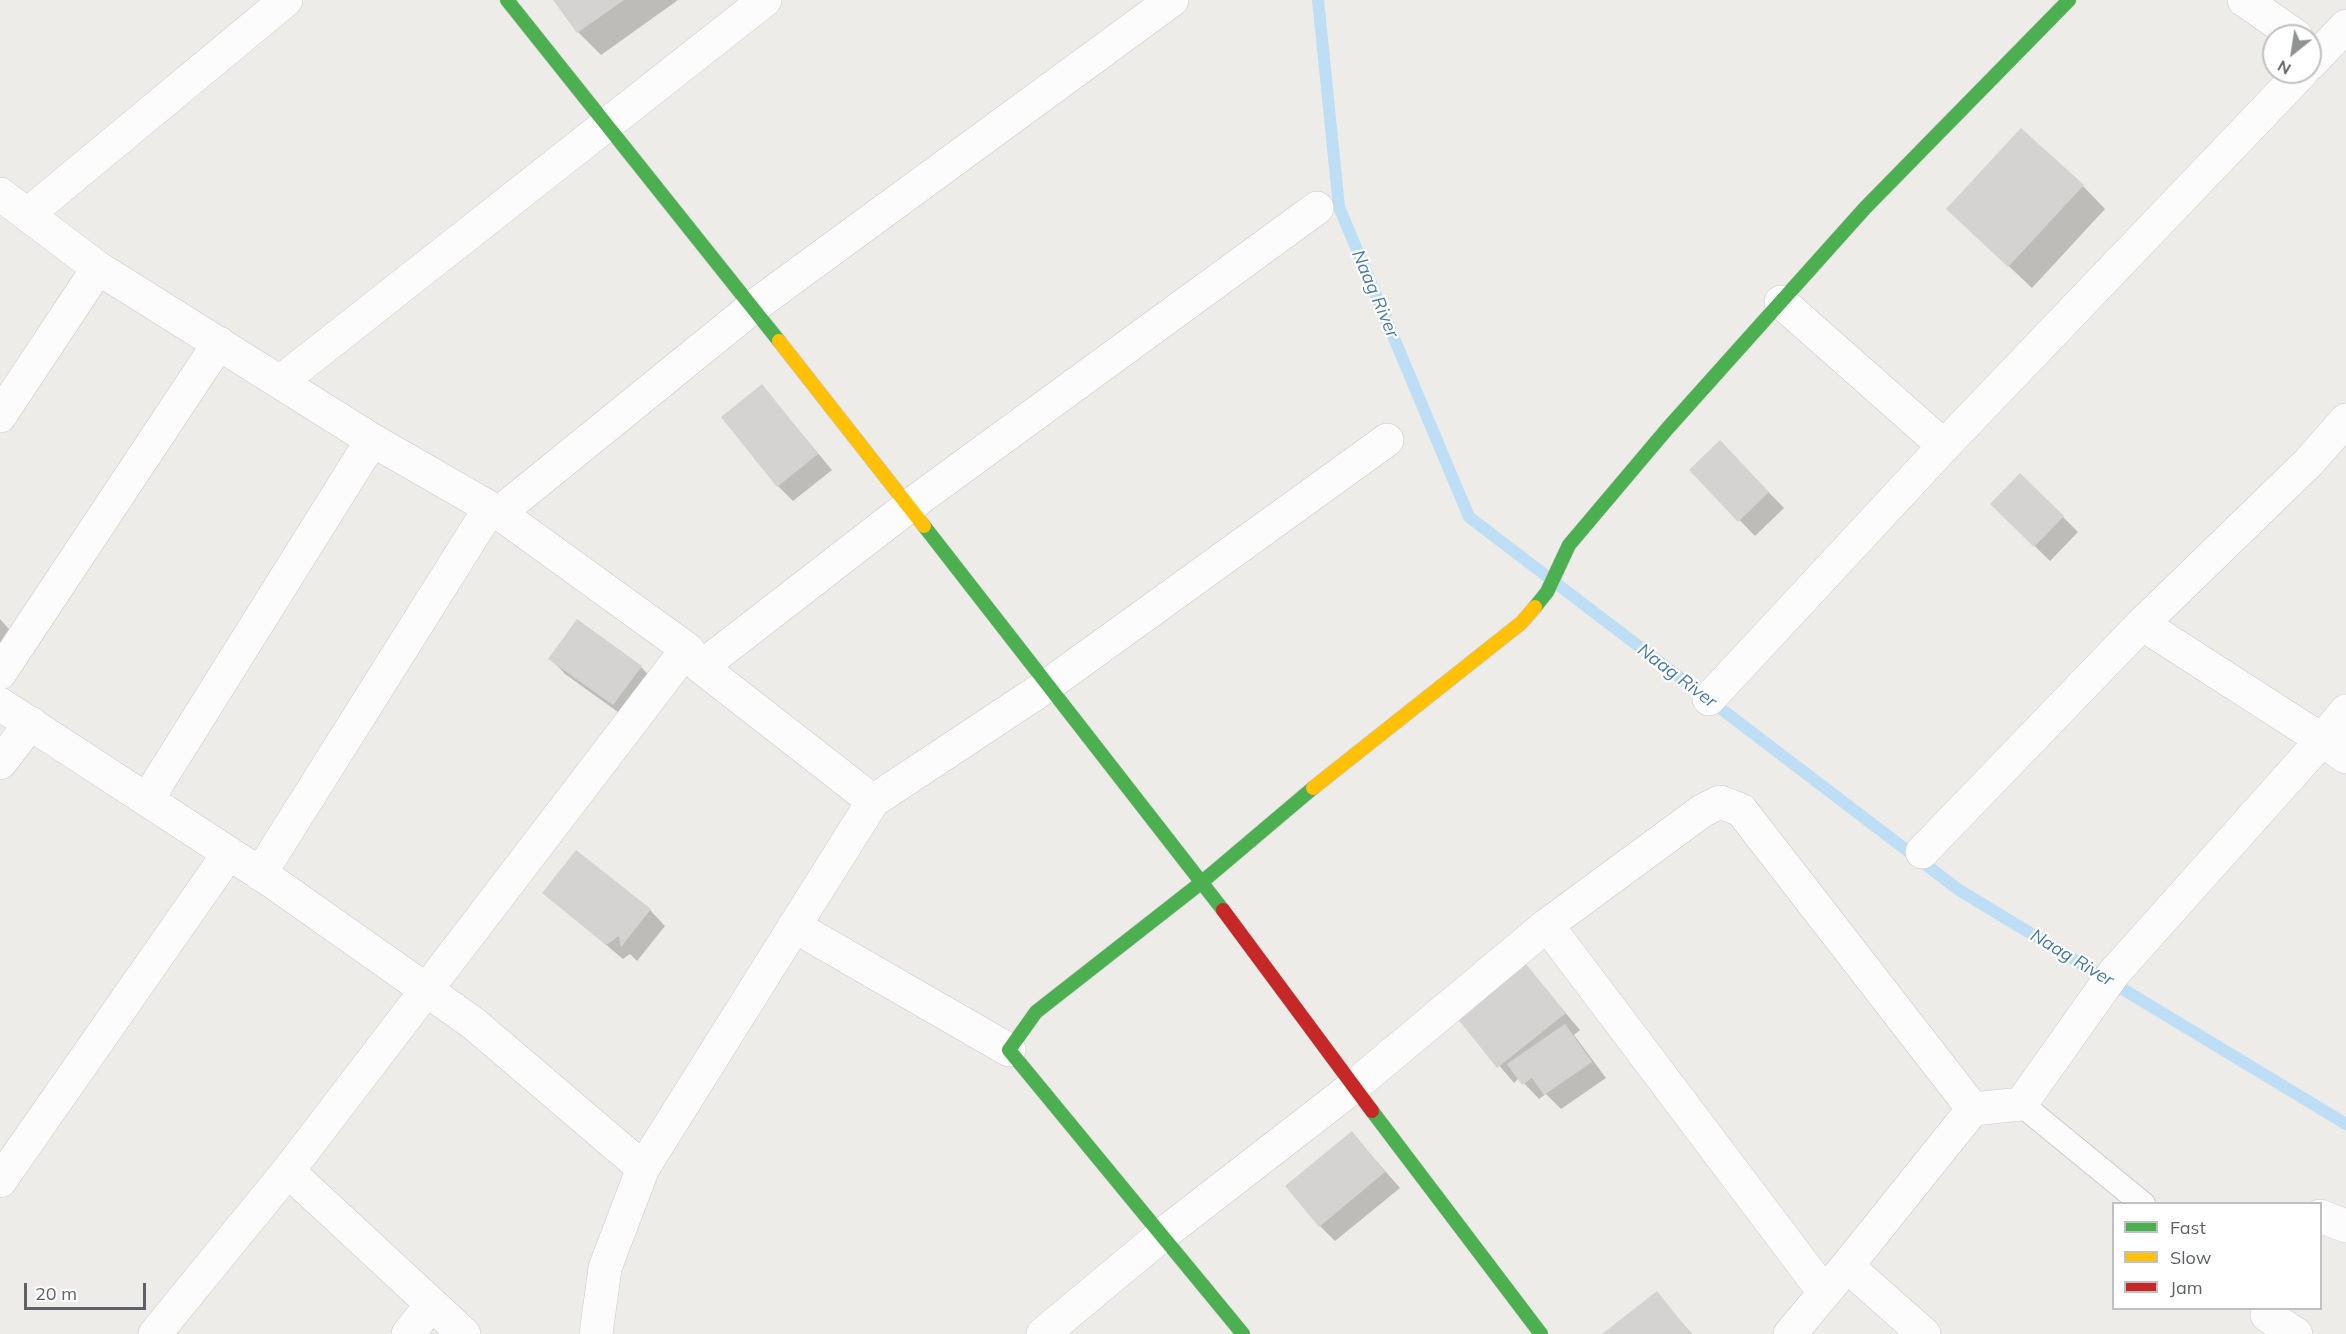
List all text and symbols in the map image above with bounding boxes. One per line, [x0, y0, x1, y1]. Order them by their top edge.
north arrow [2262, 24, 2322, 84]
text: N [2274, 56, 2294, 80]
water label: Naag River [1347, 247, 1403, 341]
water label: Naag River [1633, 639, 1721, 713]
water label: Naag River [2027, 925, 2117, 991]
legend [2112, 1202, 2322, 1310]
text: Fast [2170, 1216, 2206, 1239]
text: Slow [2170, 1246, 2211, 1269]
scale bar [27, 1271, 148, 1309]
text: Jam [2170, 1276, 2203, 1299]
text: 20 m [35, 1282, 77, 1305]

